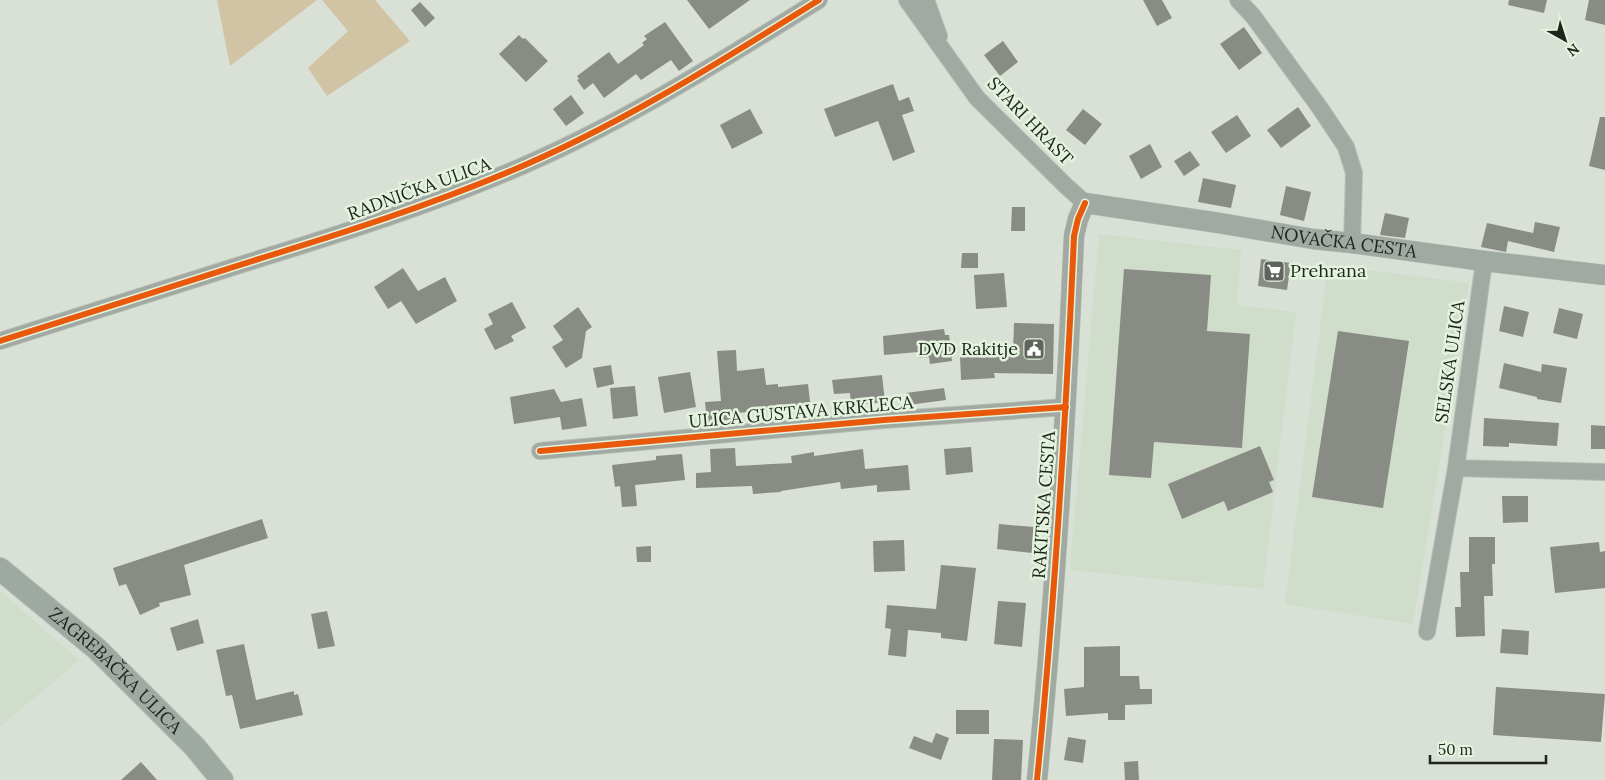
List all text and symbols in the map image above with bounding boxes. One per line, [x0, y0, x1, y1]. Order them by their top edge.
north arrow [1540, 15, 1590, 65]
text: N [1563, 40, 1583, 61]
street label: STARI HRAST [983, 72, 1079, 170]
street label: RADNIČKA ULICA [344, 152, 494, 225]
street label: NOVAČKA CESTA [1269, 220, 1419, 263]
supermarket icon: Prehrana [1262, 259, 1286, 283]
place label: Prehrana [1290, 259, 1366, 282]
street label: SELSKA ULICA [1430, 298, 1470, 425]
place label: DVD Rakitje [918, 337, 1018, 360]
public building icon: DVD Rakitje [1022, 337, 1046, 361]
street label: ULICA GUSTAVA KRKLECA [688, 390, 915, 433]
street label: RAKITSKA CESTA [1027, 430, 1060, 580]
street label: ZAGREBAČKA ULICA [44, 602, 188, 739]
scale bar [1430, 732, 1546, 764]
text: 50 m [1438, 740, 1473, 759]

